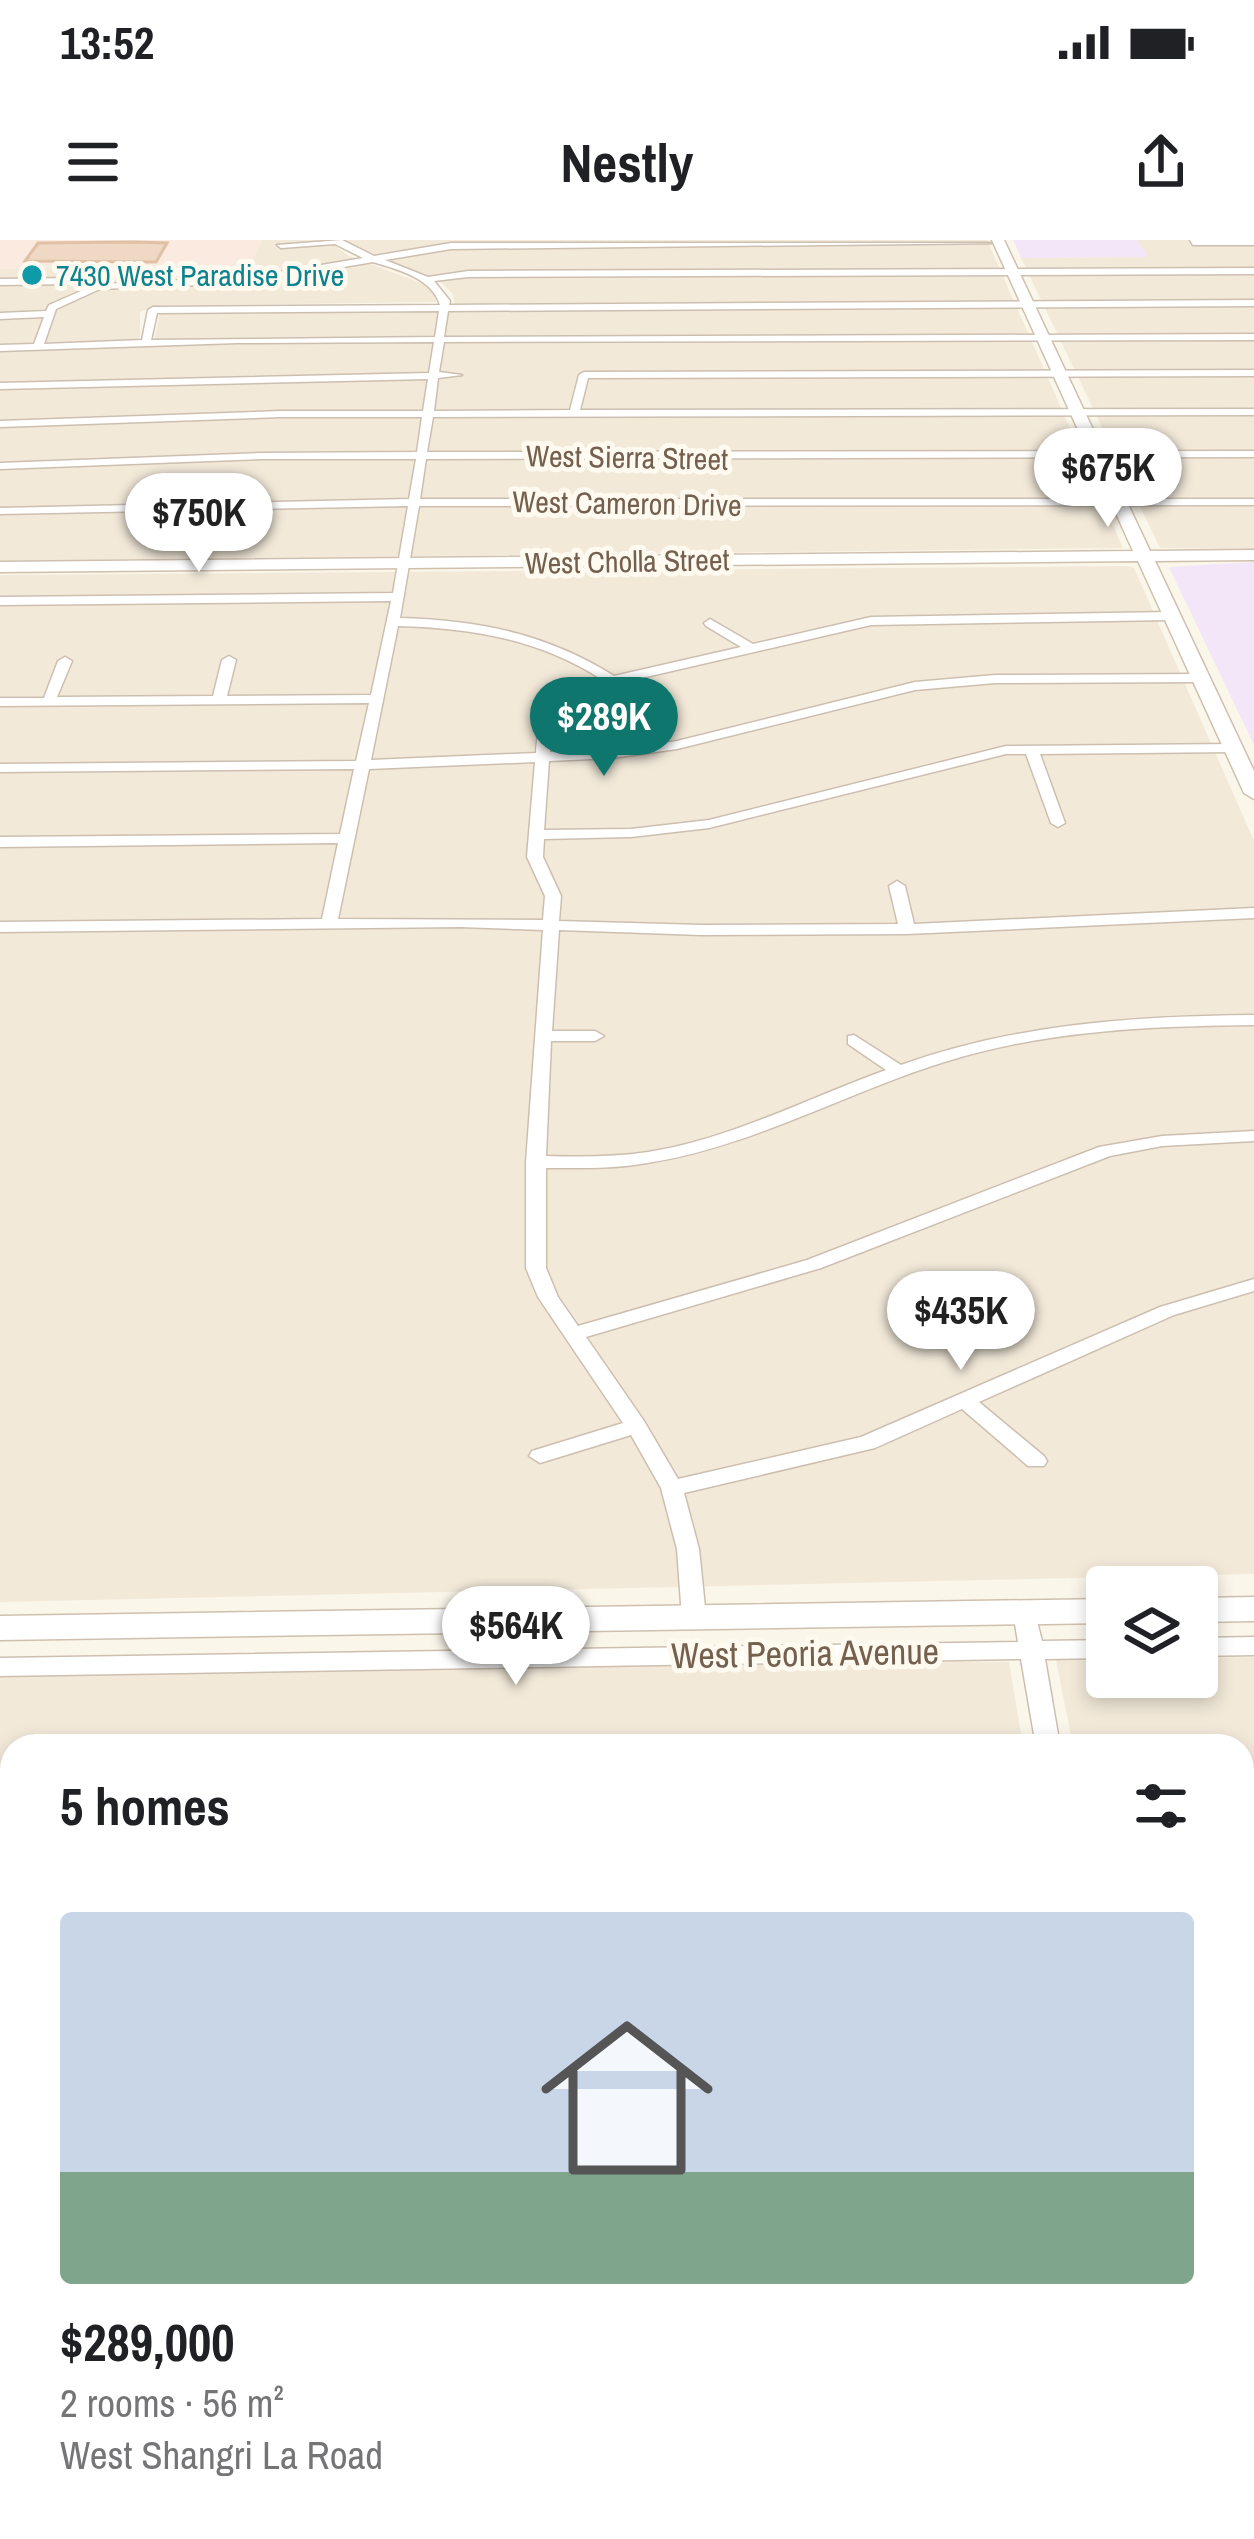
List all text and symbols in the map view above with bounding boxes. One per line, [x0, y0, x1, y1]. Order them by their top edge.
text: 13:52 [60, 12, 154, 73]
text: Nestly [561, 126, 693, 199]
icon: menu [60, 129, 126, 195]
icon: share [1128, 129, 1194, 195]
place label: 7430 West Paradise Drive [56, 255, 344, 295]
marker: 7430 West Paradise Drive [19, 262, 45, 288]
pin: $675K [1024, 428, 1192, 530]
street label: West Sierra Street [526, 435, 728, 479]
text: $675K [1061, 441, 1155, 493]
pin: $750K [115, 473, 283, 575]
street label: West Cameron Drive [512, 481, 742, 525]
text: $750K [152, 486, 246, 538]
street label: West Cholla Street [524, 539, 730, 583]
pin: $289K [520, 677, 688, 779]
text: $289K [557, 690, 651, 742]
pin: $435K [877, 1271, 1045, 1373]
text: $435K [914, 1284, 1008, 1336]
map controls [1086, 1566, 1218, 1698]
button: layers [1086, 1566, 1218, 1698]
pin: $564K [432, 1586, 600, 1688]
text: $564K [469, 1599, 563, 1651]
street label: West Peoria Avenue [671, 1627, 939, 1679]
text: 5 homes [60, 1772, 230, 1841]
icon: filters [1128, 1773, 1194, 1839]
icon: home [519, 1990, 735, 2206]
text: $289,000 [60, 2308, 234, 2377]
text: 2 rooms · 56 m² [60, 2377, 284, 2429]
text: West Shangri La Road [60, 2429, 383, 2481]

